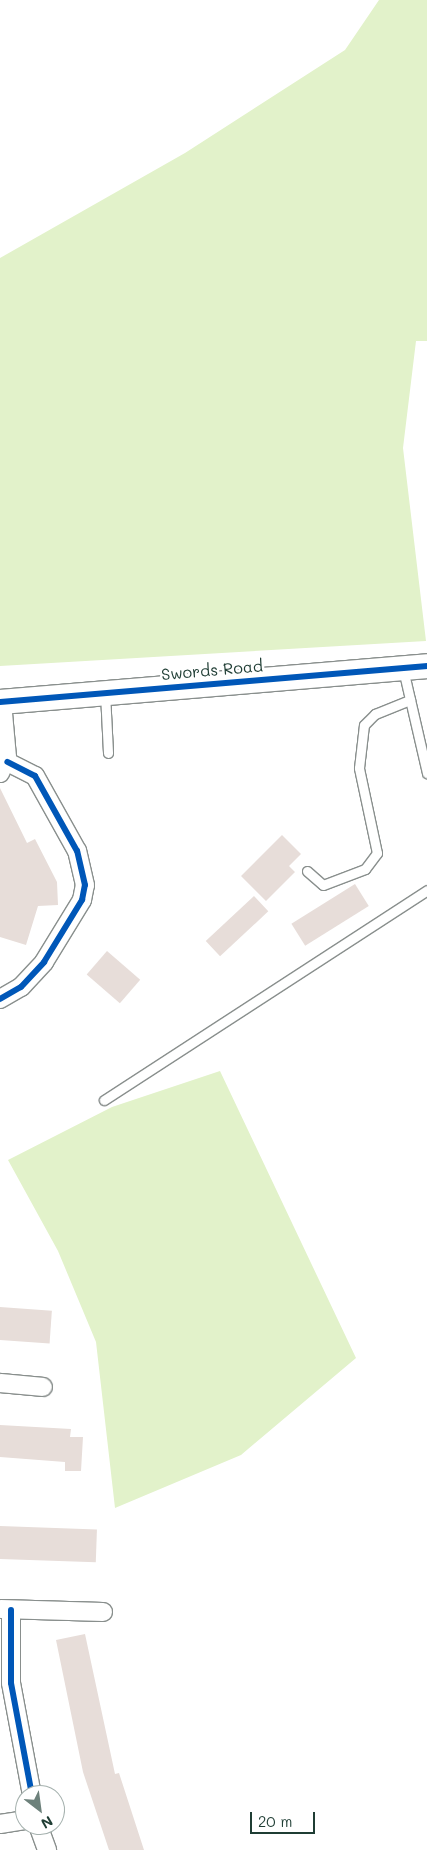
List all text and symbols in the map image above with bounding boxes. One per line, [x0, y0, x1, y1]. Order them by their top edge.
street label: Swords Road [160, 656, 264, 684]
north arrow [15, 1785, 65, 1835]
scale bar [252, 1802, 317, 1834]
text: 20 m [258, 1811, 292, 1831]
text: N [38, 1812, 57, 1833]

